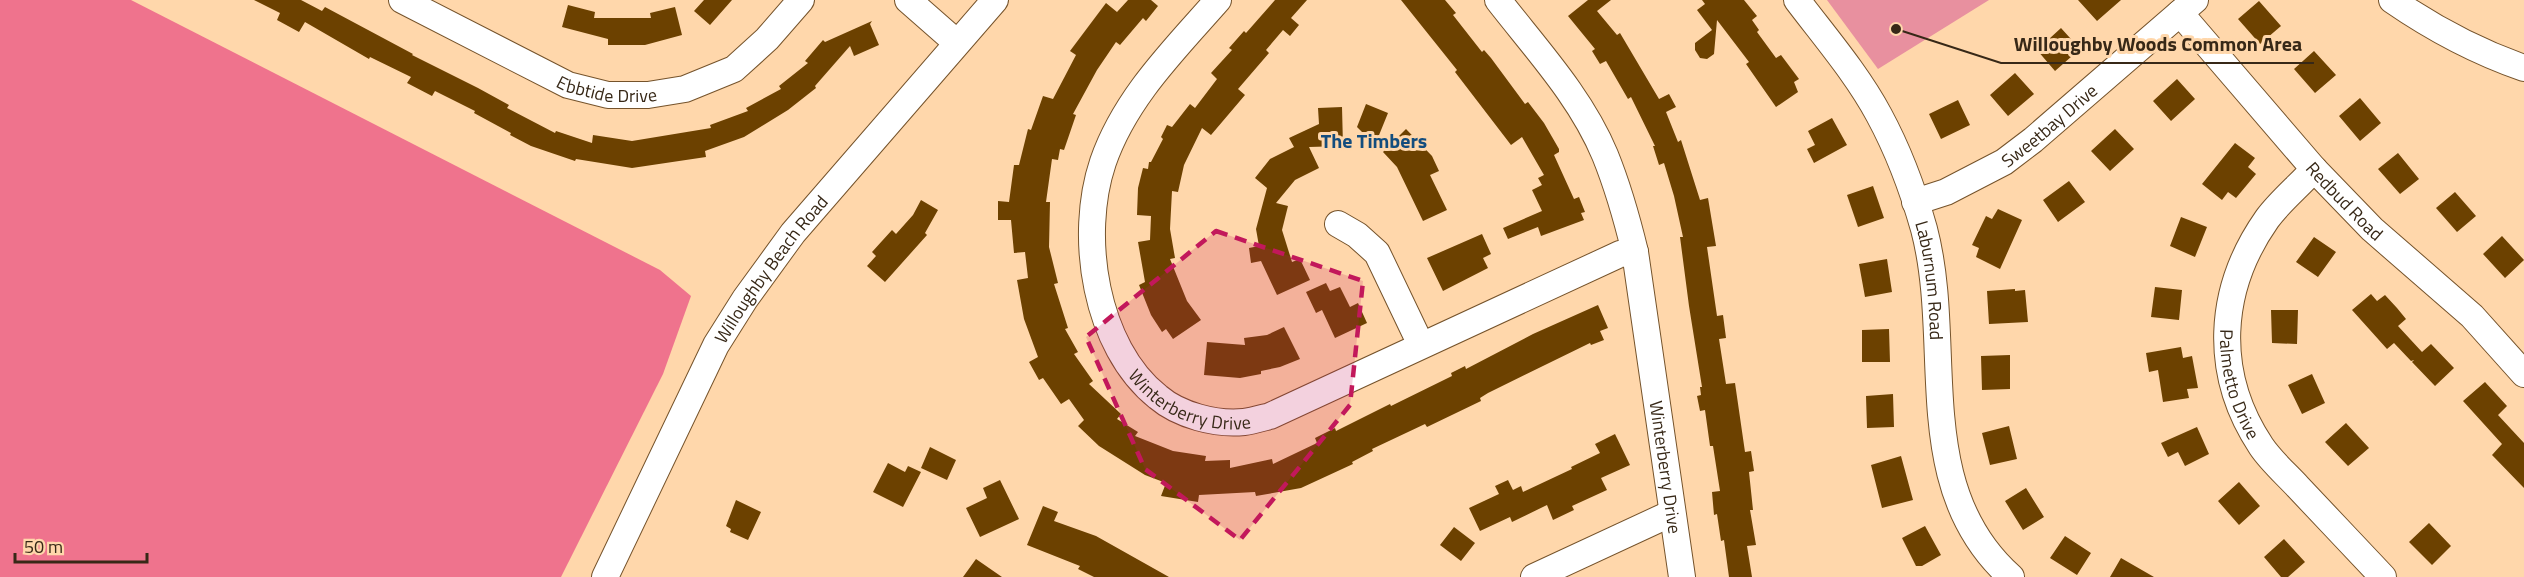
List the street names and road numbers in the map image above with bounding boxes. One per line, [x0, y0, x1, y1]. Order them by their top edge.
street label: Ebbtide Drive [552, 68, 659, 109]
street label: Sweetbay Drive [1995, 77, 2103, 173]
street label: Redbud Road [2300, 155, 2390, 247]
street label: Willoughby Beach Road [707, 189, 834, 348]
street label: Laburnum Road [1909, 217, 1951, 340]
street label: Palmetto Drive [2214, 329, 2267, 444]
street label: Winterberry Drive [1123, 363, 1253, 436]
street label: Winterberry Drive [1643, 399, 1689, 536]

